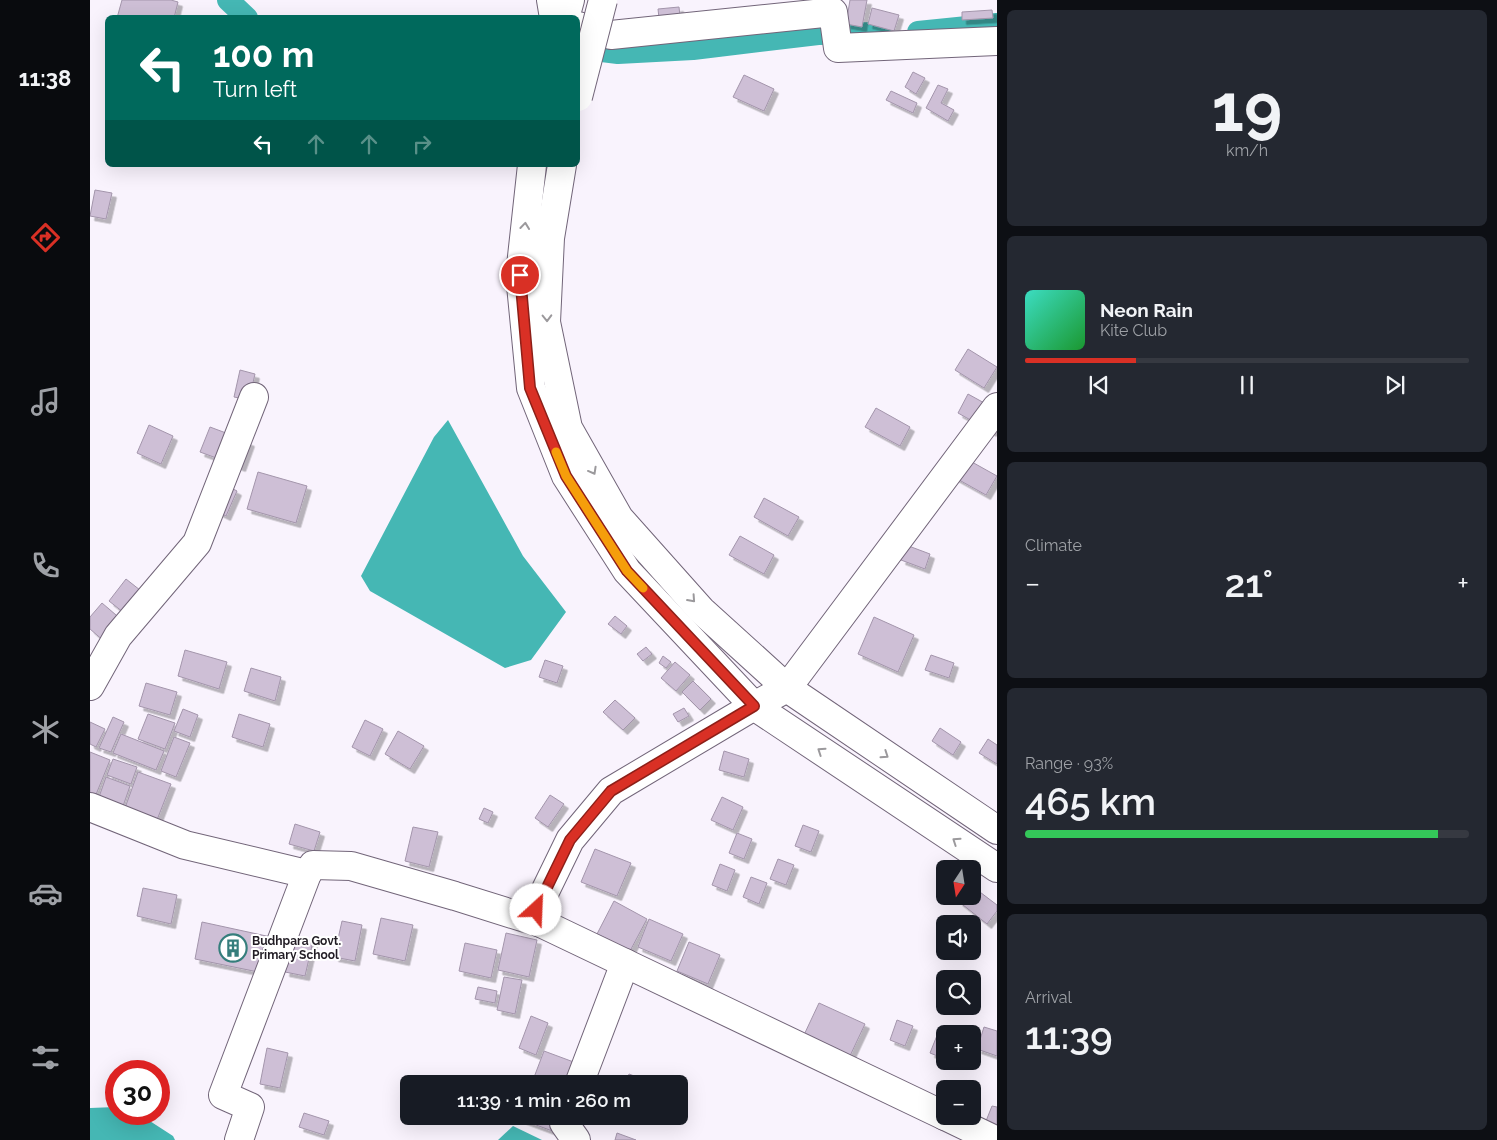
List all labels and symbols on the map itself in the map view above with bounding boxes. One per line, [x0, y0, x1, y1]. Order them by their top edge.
one-way arrow [519, 221, 530, 229]
pin [499, 254, 541, 296]
one-way arrow [542, 314, 552, 322]
one-way arrow [587, 466, 597, 475]
one-way arrow [686, 594, 695, 603]
one-way arrow [817, 748, 827, 757]
one-way arrow [880, 749, 889, 758]
one-way arrow [953, 838, 962, 847]
north arrow [936, 860, 981, 905]
position arrow [509, 883, 561, 935]
building icon: Budhpara Govt. Primary School [218, 933, 248, 963]
place label: Budhpara Govt. Primary School [252, 934, 341, 962]
speed limit sign: 30 [105, 1060, 170, 1125]

